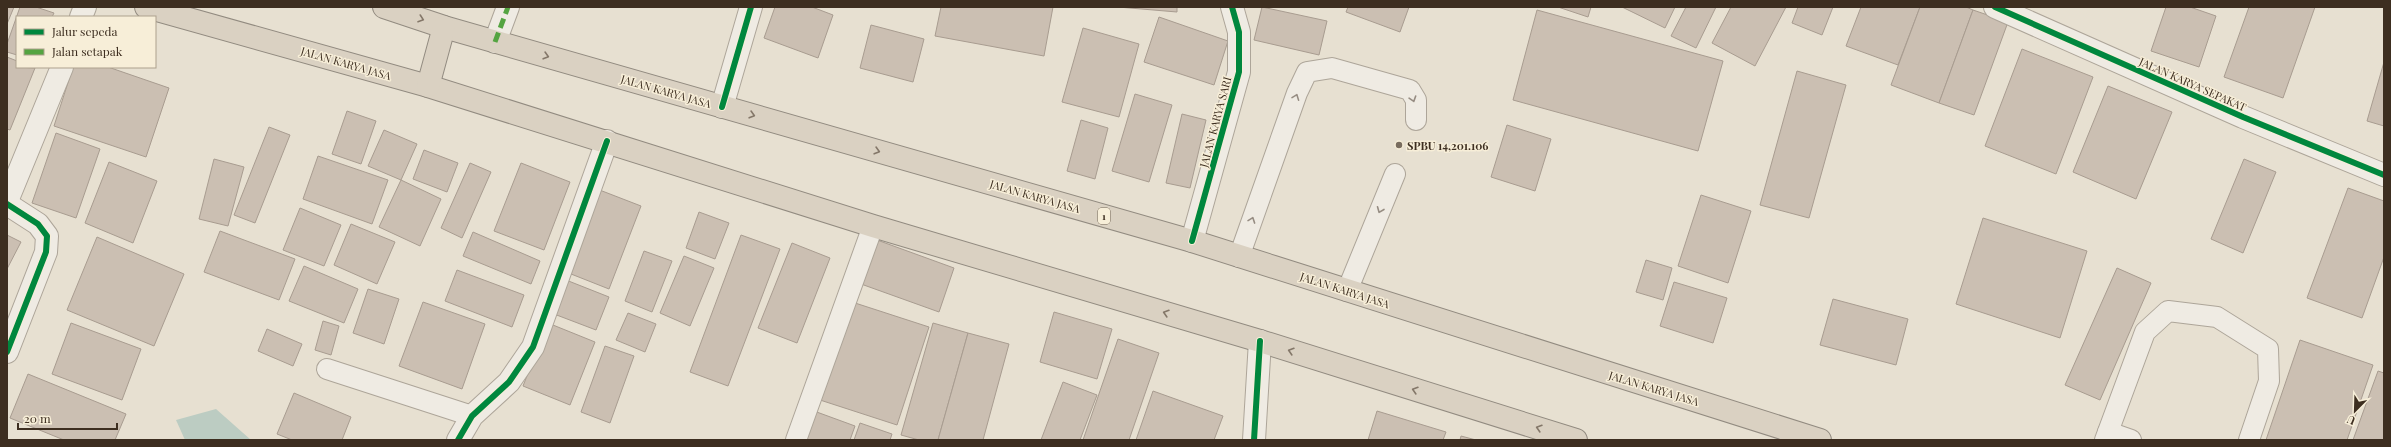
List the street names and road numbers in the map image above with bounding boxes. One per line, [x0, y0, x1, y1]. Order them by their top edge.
street label: JALAN KARYA JASA [298, 43, 393, 83]
street label: JALAN KARYA SEPAKAT [2136, 53, 2249, 114]
street label: JALAN KARYA JASA [618, 71, 713, 111]
street label: JALAN KARYA SARI [1195, 75, 1234, 170]
street label: JALAN KARYA JASA [987, 176, 1082, 216]
road number: 1 [1098, 208, 1110, 224]
street label: JALAN KARYA JASA [1297, 268, 1392, 312]
street label: JALAN KARYA JASA [1606, 367, 1701, 409]

